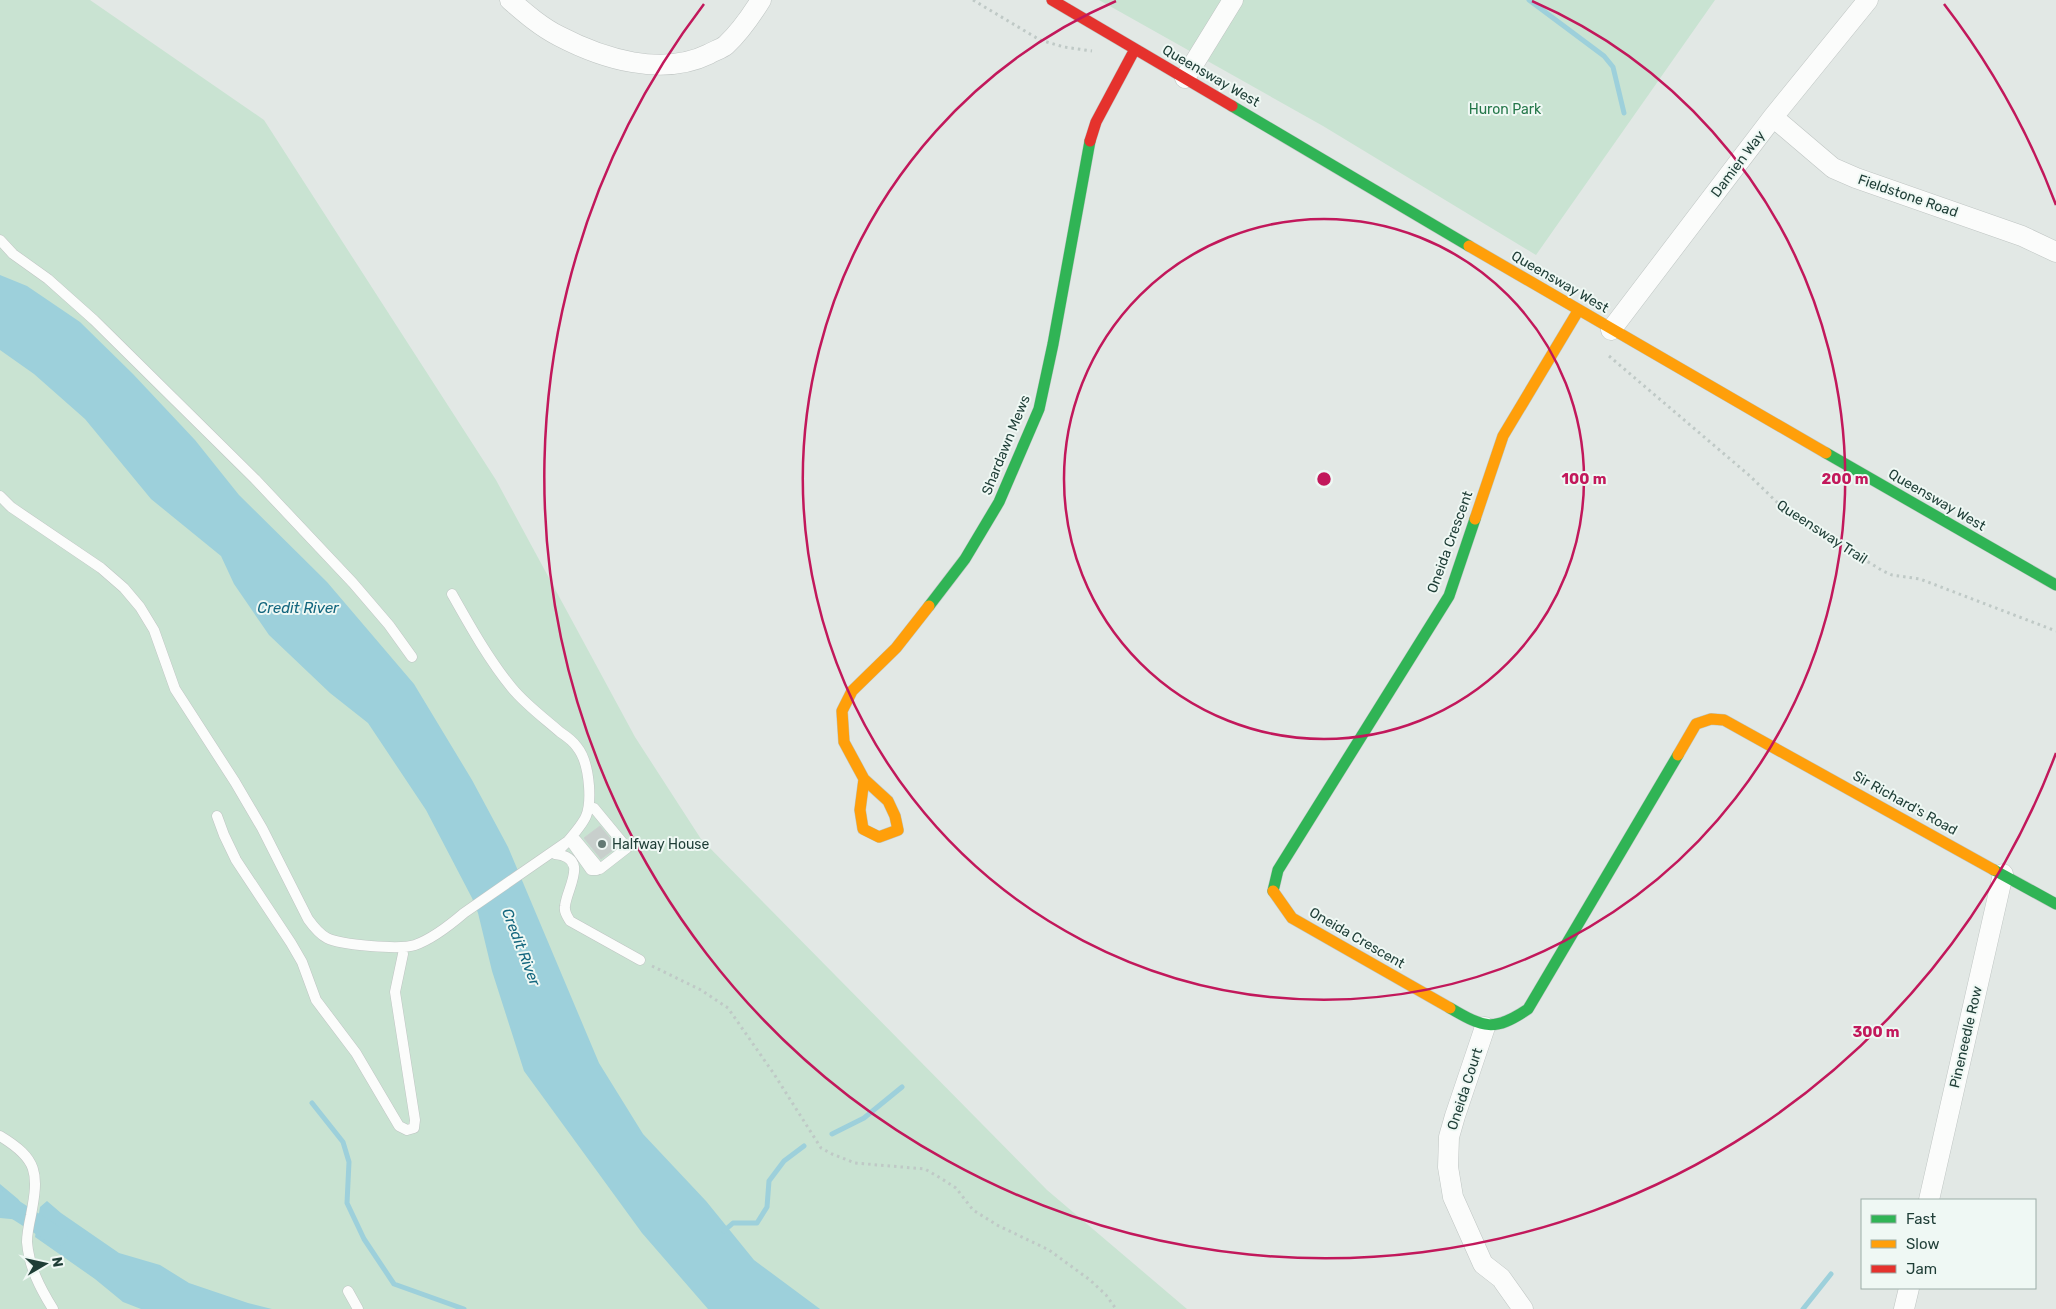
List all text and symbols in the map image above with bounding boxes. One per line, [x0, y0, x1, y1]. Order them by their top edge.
street label: Queensway West [1159, 41, 1263, 111]
park label: Huron Park [1469, 101, 1542, 118]
street label: Damien Way [1707, 127, 1769, 201]
street label: Fieldstone Road [1856, 171, 1960, 221]
street label: Queensway West [1508, 247, 1612, 317]
street label: Shardawn Mews [978, 393, 1034, 497]
street label: Queensway West [1885, 465, 1989, 535]
centre of rings [1315, 470, 1333, 488]
text: 100 m [1562, 470, 1606, 488]
text: 200 m [1821, 470, 1869, 488]
street label: Oneida Crescent [1424, 488, 1477, 595]
street label: Queensway Trail [1773, 496, 1871, 568]
water label: Credit River [257, 599, 340, 617]
street label: Sir Richard's Road [1850, 767, 1960, 839]
place label: Halfway House [612, 836, 709, 853]
marker: Halfway House [596, 838, 608, 850]
street label: Oneida Crescent [1306, 904, 1408, 973]
water label: Credit River [498, 906, 544, 990]
street label: Pineneedle Row [1946, 984, 1986, 1090]
text: 300 m [1852, 1023, 1900, 1041]
street label: Oneida Court [1444, 1045, 1486, 1132]
legend [1861, 1199, 2036, 1289]
text: Fast [1906, 1210, 1936, 1228]
text: Slow [1906, 1235, 1939, 1253]
north arrow [20, 1239, 70, 1289]
text: N [48, 1256, 67, 1268]
text: Jam [1906, 1260, 1937, 1278]

